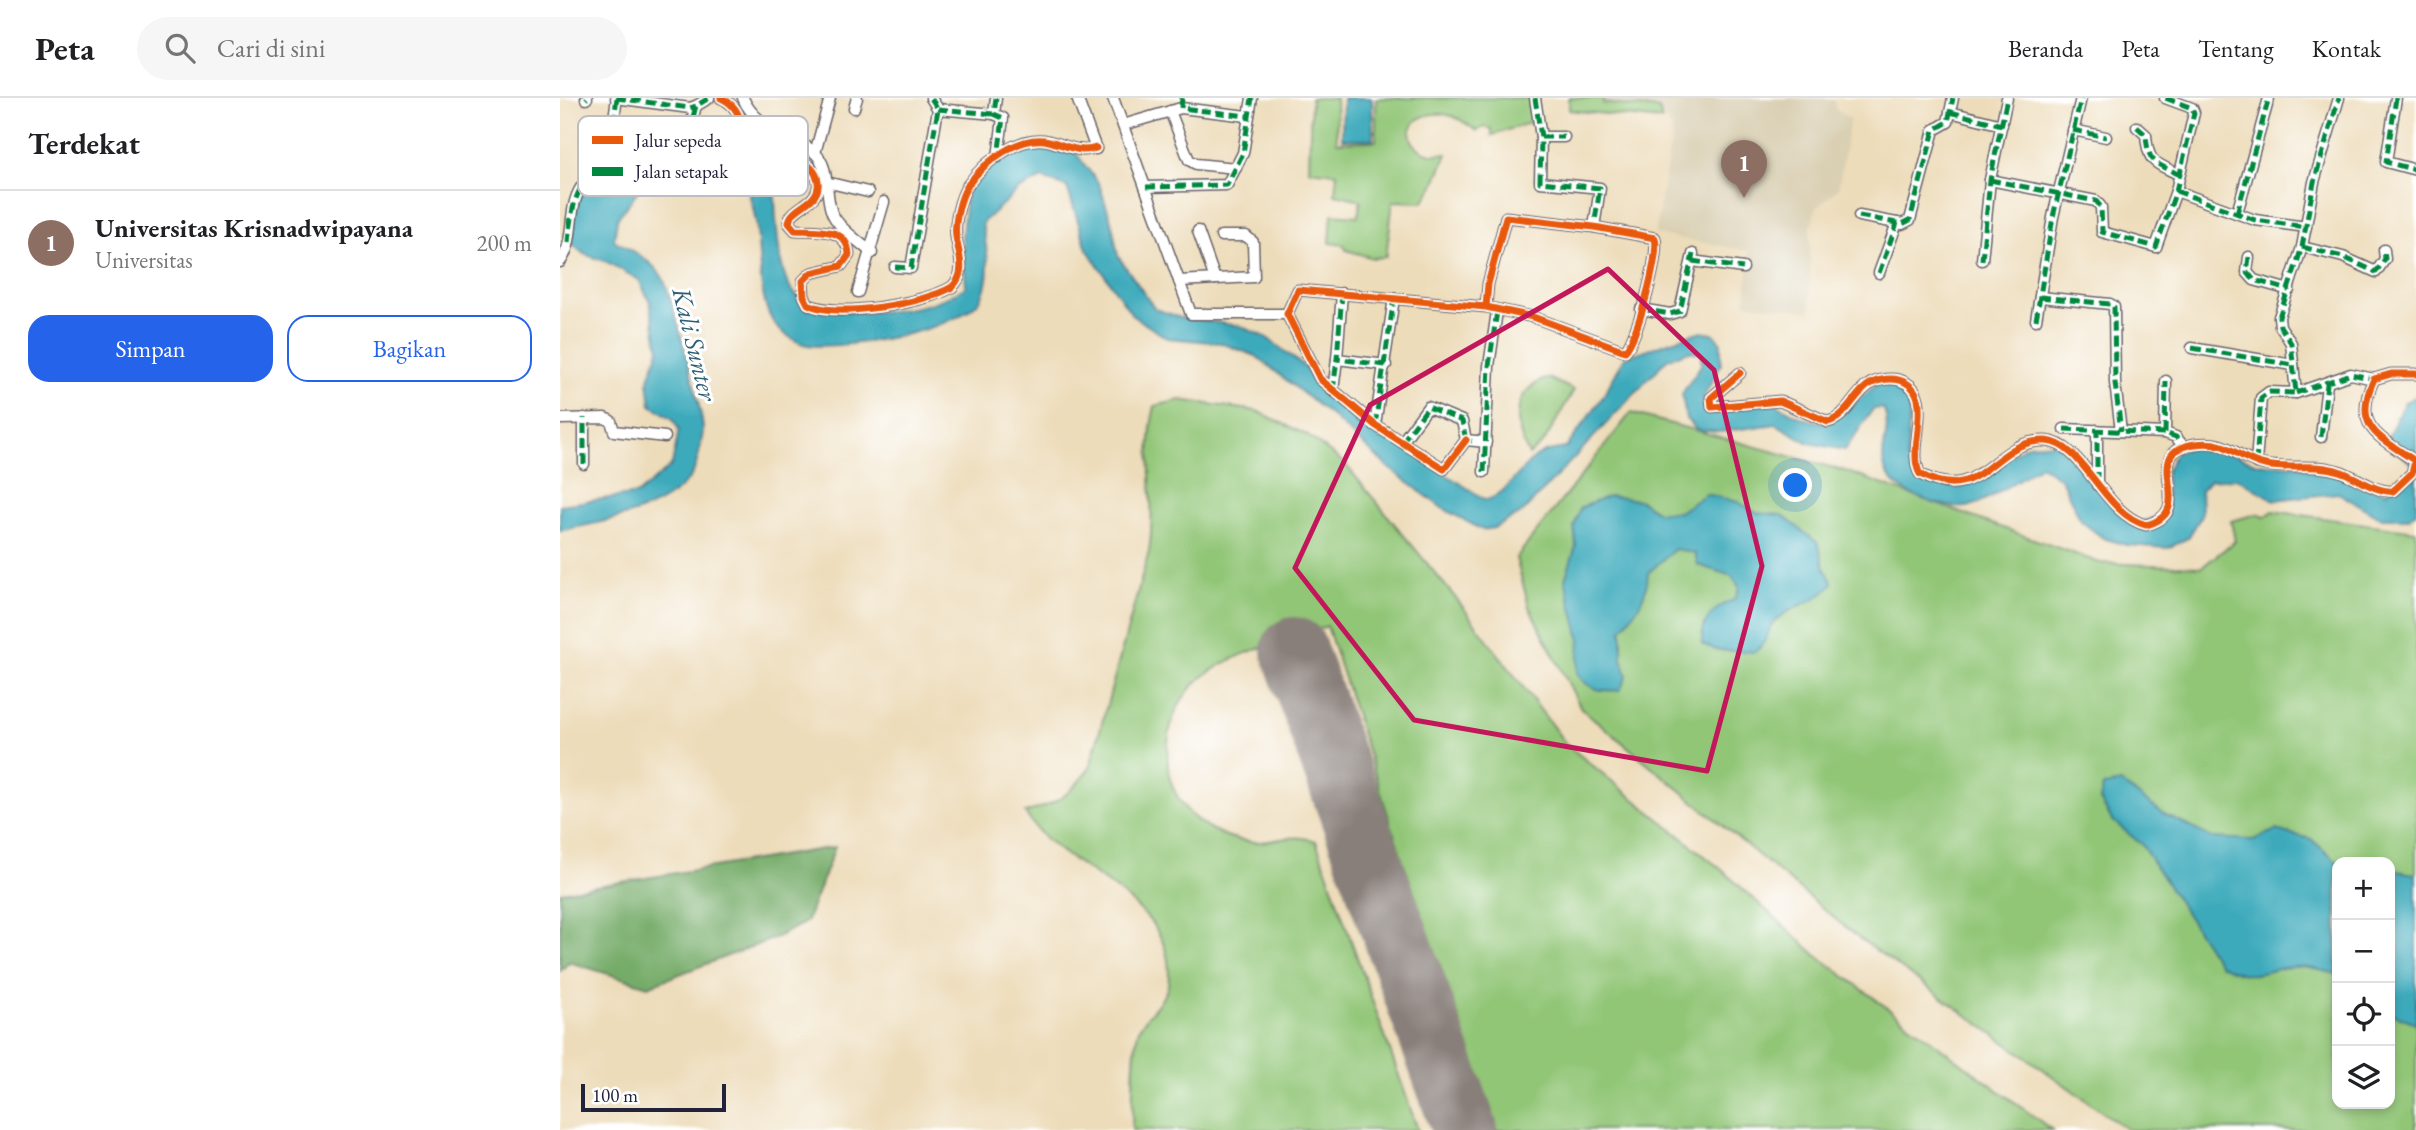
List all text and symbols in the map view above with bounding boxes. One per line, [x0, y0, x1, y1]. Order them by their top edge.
search box [137, 17, 627, 80]
text: Peta [35, 27, 95, 70]
icon: search [161, 29, 199, 67]
text: Cari di sini [217, 31, 325, 65]
text: Beranda [2008, 33, 2083, 64]
text: Peta [2121, 33, 2160, 64]
text: Tentang [2198, 33, 2274, 64]
text: Kontak [2312, 33, 2381, 64]
legend [578, 116, 808, 196]
text: Terdekat [28, 124, 140, 163]
text: Jalur sepeda [633, 128, 722, 153]
pin: 1 [1721, 140, 1767, 198]
text: Jalan setapak [633, 159, 729, 184]
text: Universitas Krisnadwipayana [95, 211, 413, 245]
text: 1 [45, 228, 57, 258]
text: 200 m [476, 228, 532, 258]
text: Universitas [95, 245, 193, 275]
water label: Kali Sunter [664, 283, 726, 405]
button: Simpan [28, 315, 273, 382]
button: Bagikan [287, 315, 532, 382]
your location [1778, 468, 1812, 502]
map controls [2332, 857, 2395, 1109]
button: + [2332, 857, 2395, 920]
button: − [2332, 920, 2395, 983]
button: locate [2332, 983, 2395, 1046]
button: layers [2332, 1046, 2395, 1109]
scale bar [581, 1081, 726, 1113]
text: 100 m [592, 1083, 638, 1108]

